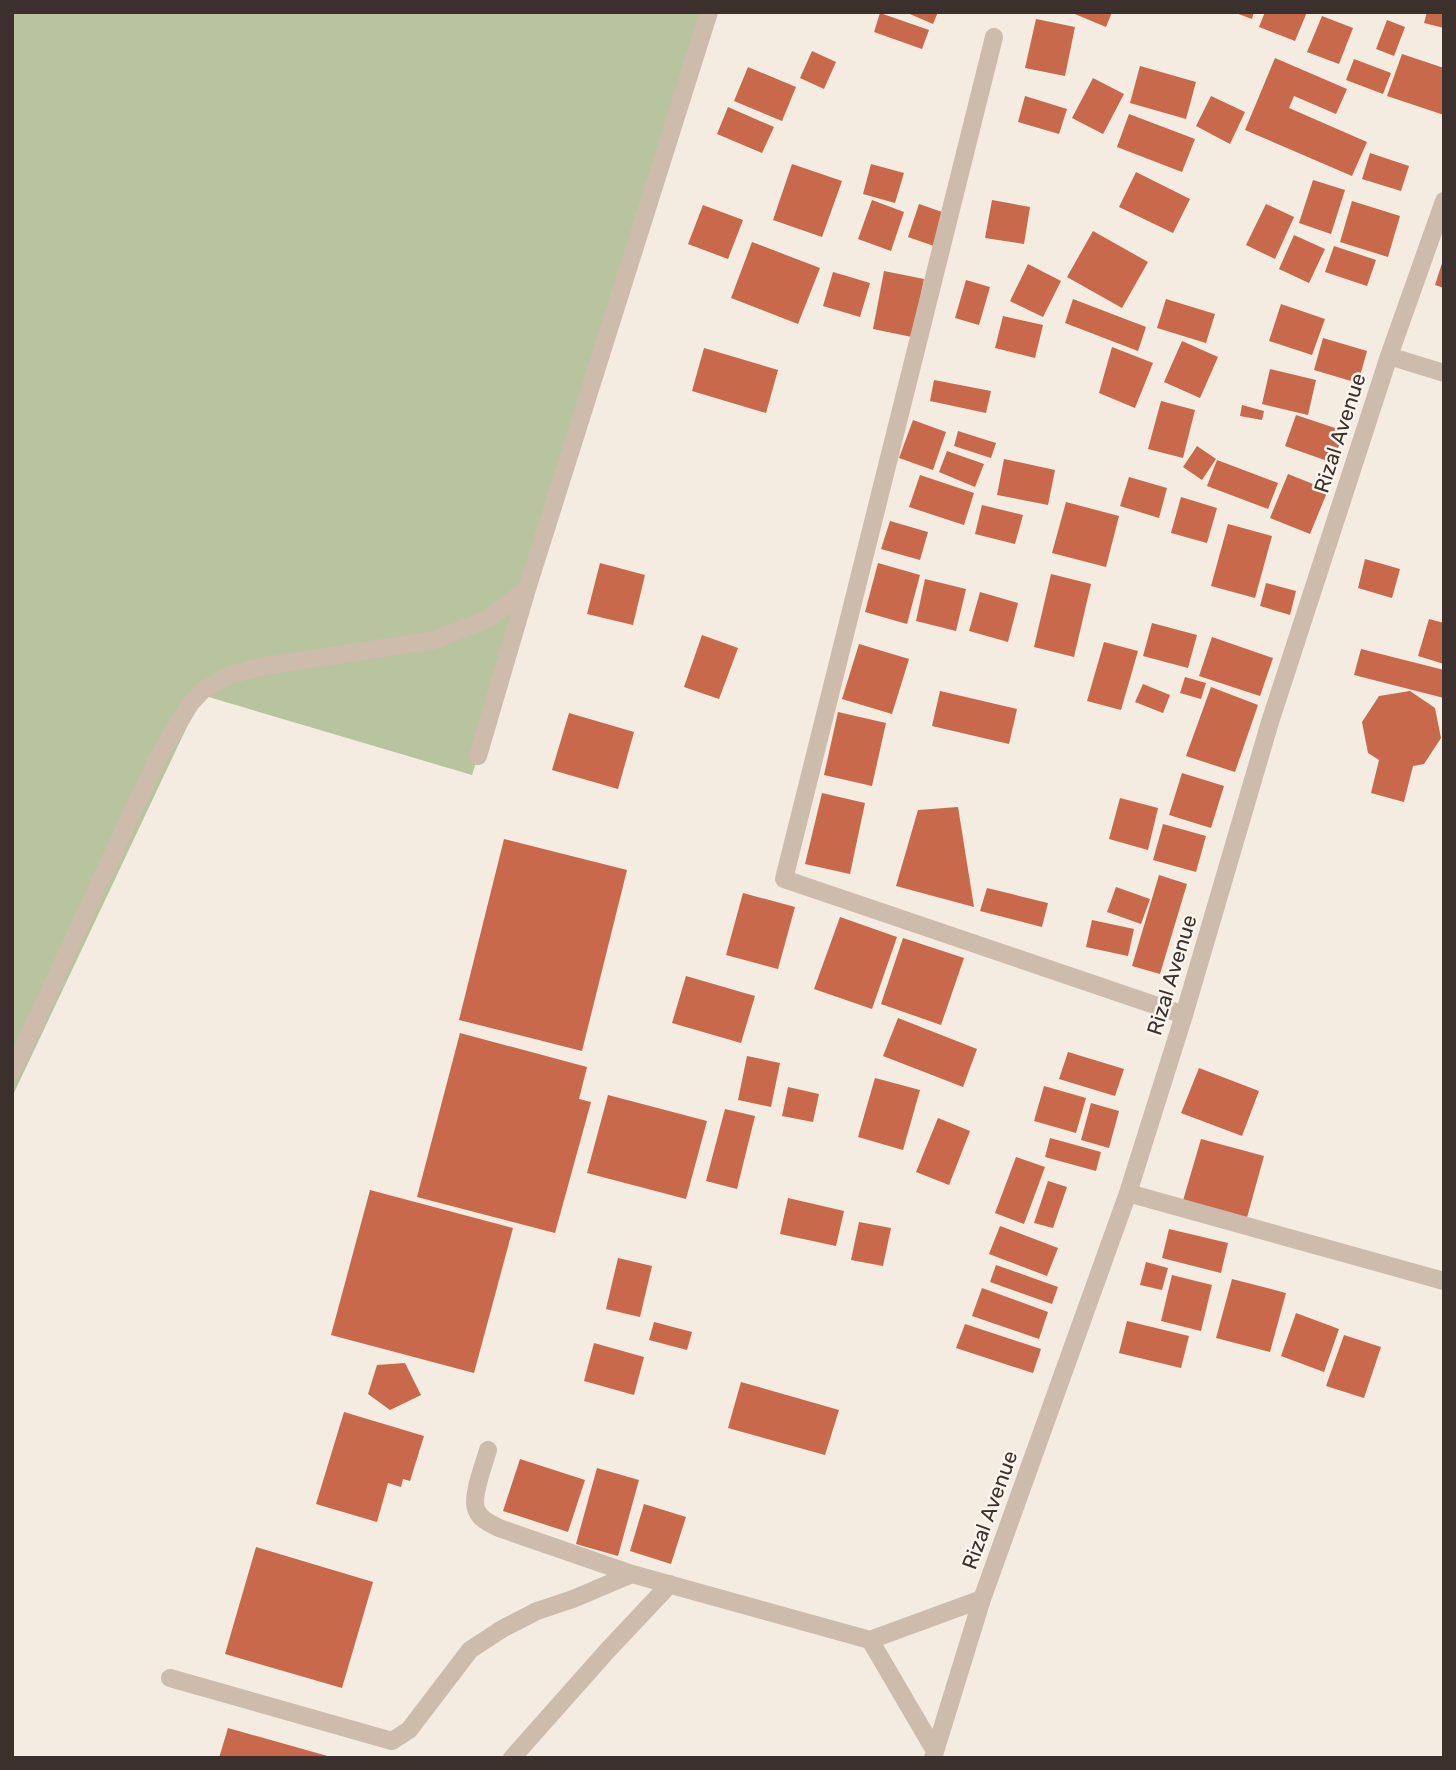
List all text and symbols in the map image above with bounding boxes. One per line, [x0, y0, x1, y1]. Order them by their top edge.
street label: Rizal Avenue [1308, 370, 1371, 496]
street label: Rizal Avenue [1141, 912, 1202, 1038]
street label: Rizal Avenue [957, 1447, 1023, 1573]

